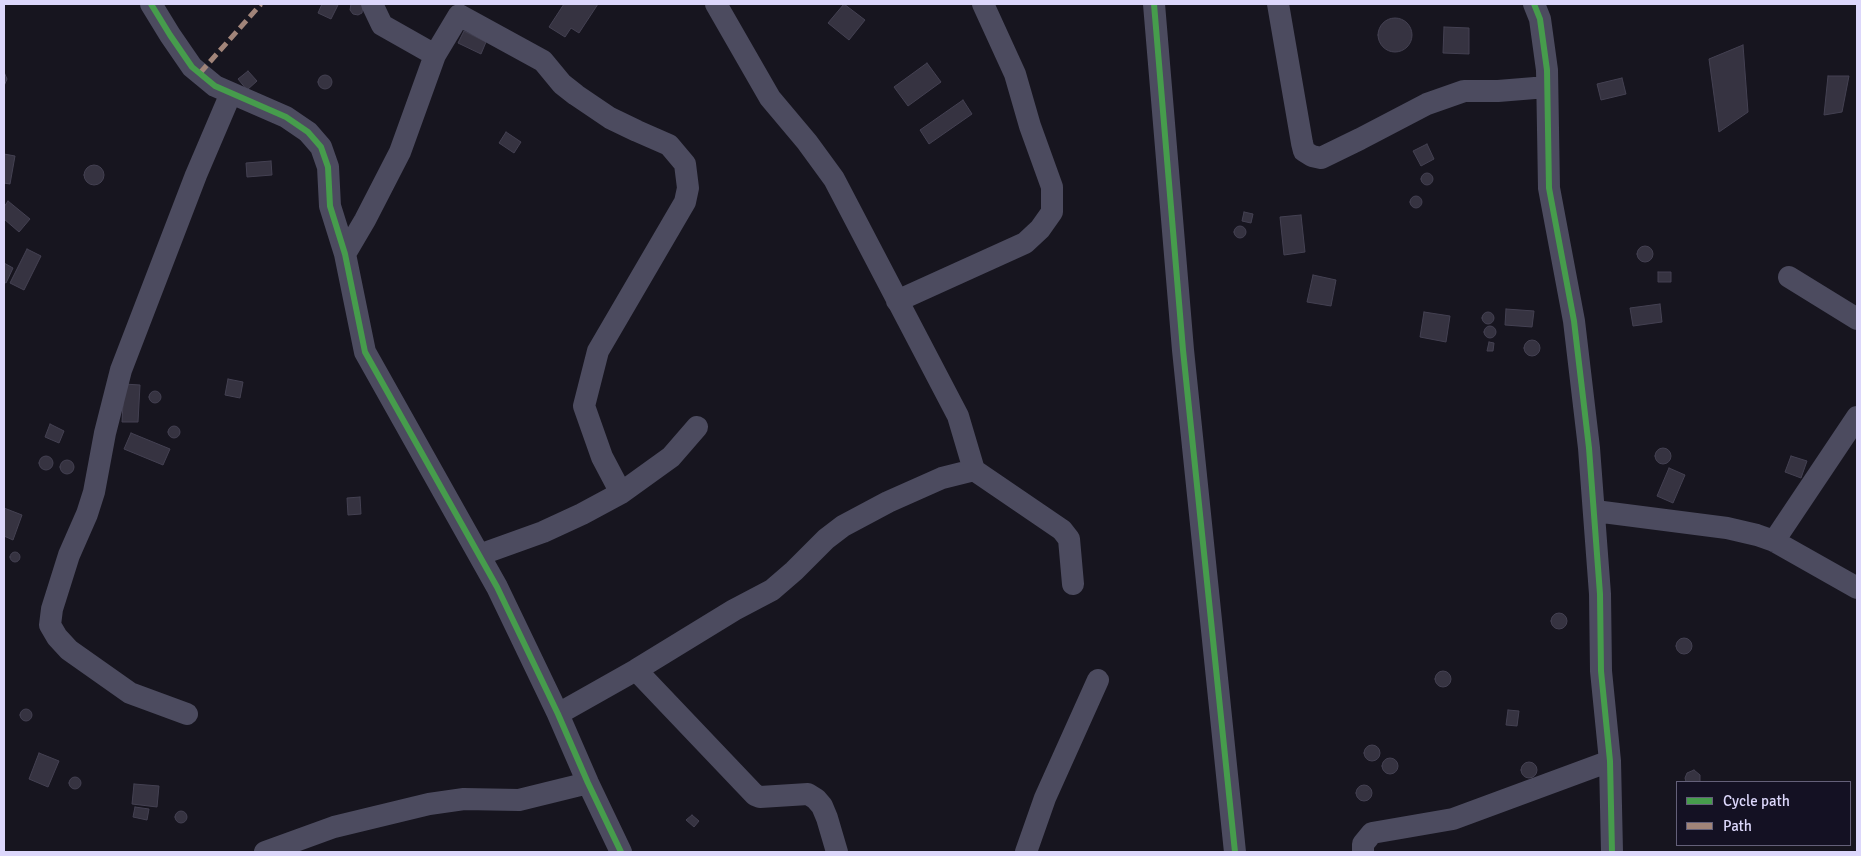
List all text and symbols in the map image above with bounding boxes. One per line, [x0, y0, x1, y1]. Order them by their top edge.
legend [1676, 781, 1851, 846]
text: Cycle path [1723, 792, 1790, 810]
text: Path [1723, 817, 1752, 835]

